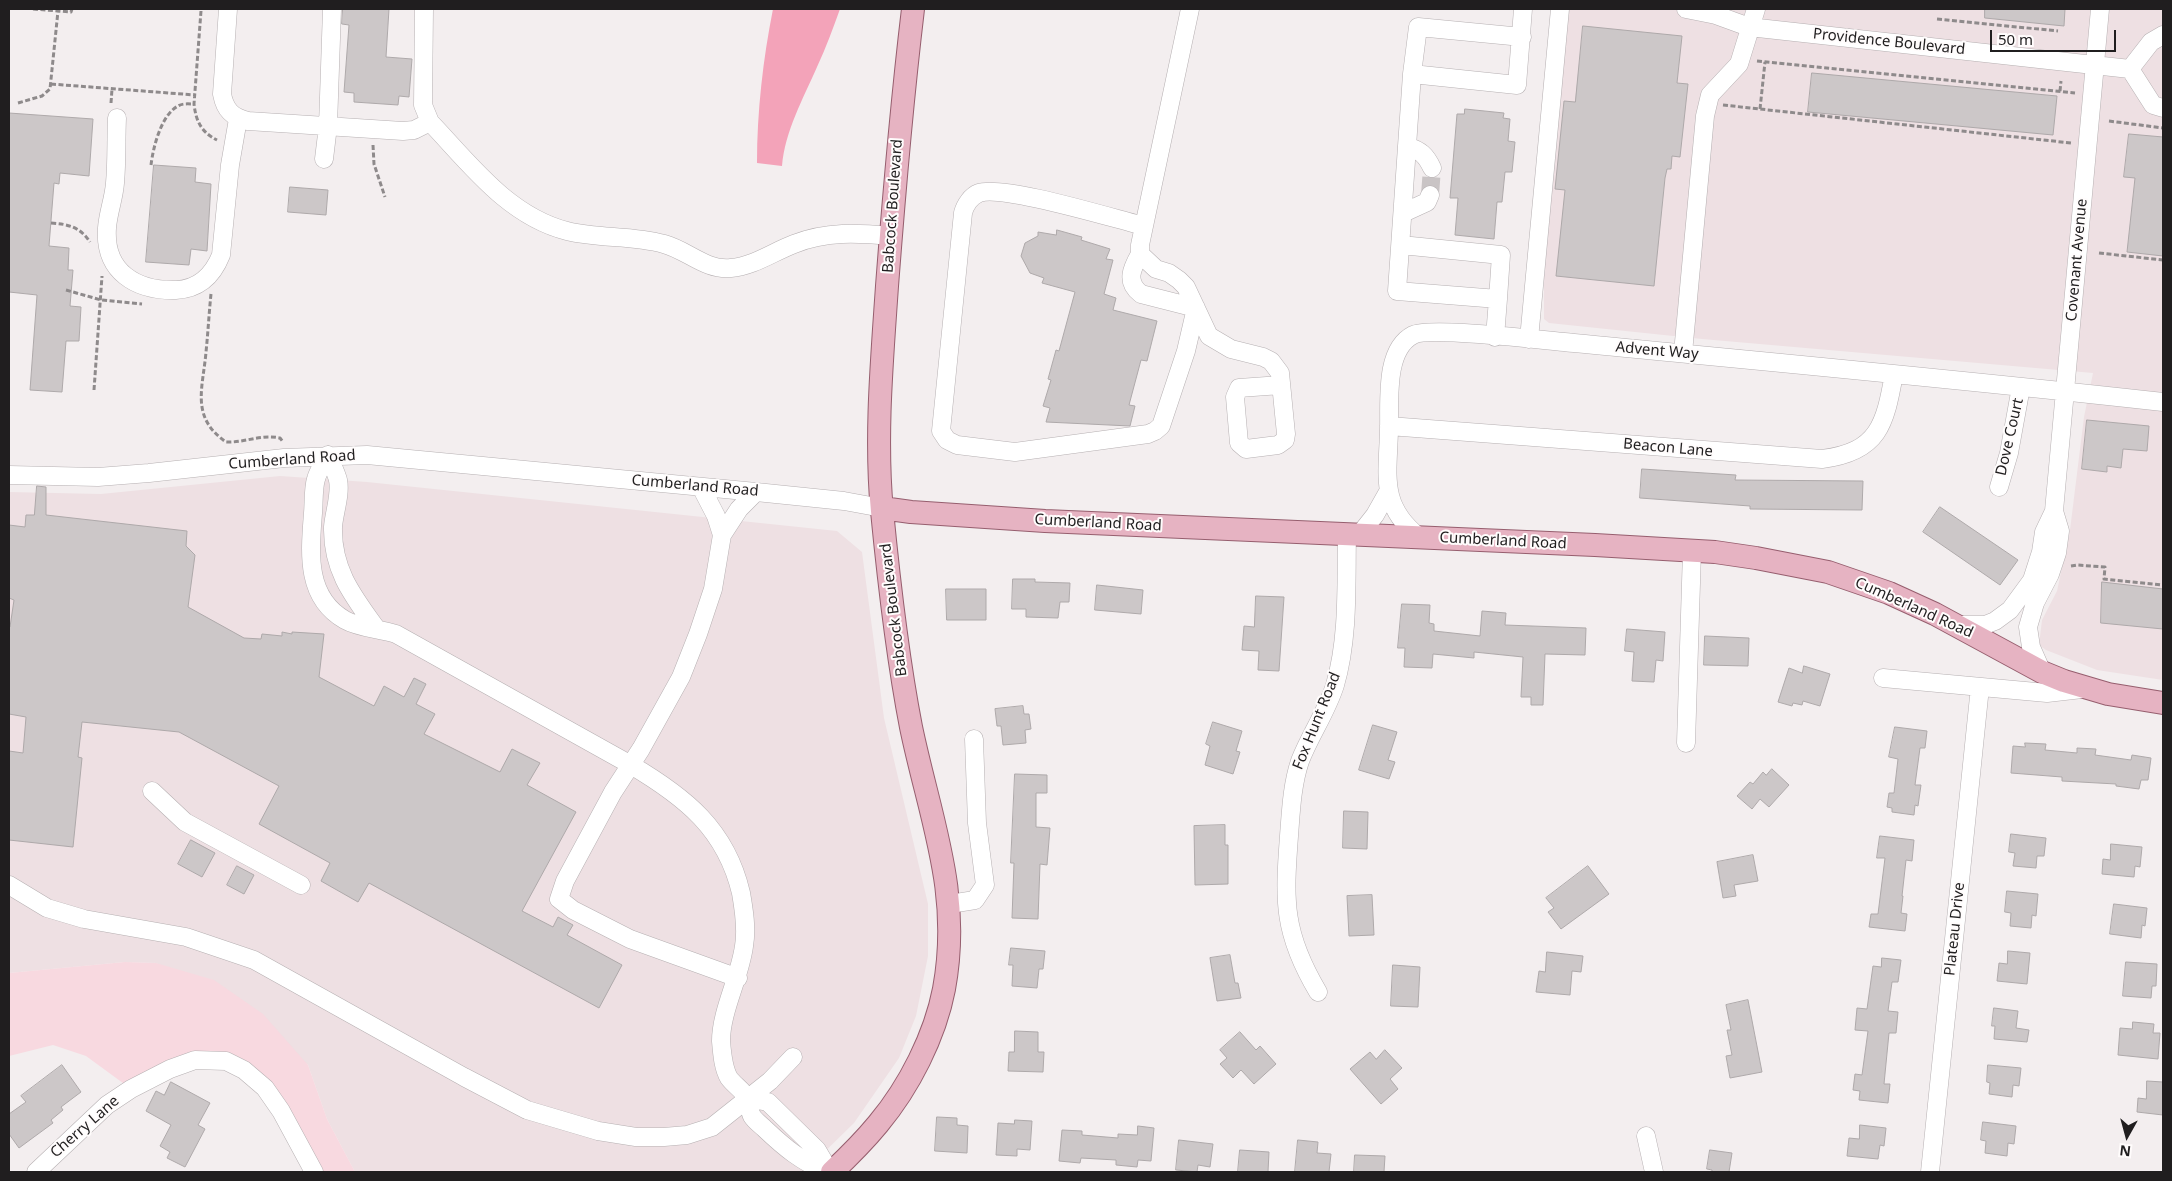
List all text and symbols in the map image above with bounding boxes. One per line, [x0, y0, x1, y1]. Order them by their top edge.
scale bar [1992, 20, 2118, 52]
street label: Providence Boulevard [1812, 25, 1966, 59]
text: 50 m [1998, 29, 2033, 49]
street label: Babcock Boulevard [879, 139, 907, 273]
street label: Covenant Avenue [2063, 198, 2091, 322]
street label: Advent Way [1615, 338, 1699, 364]
street label: Dove Court [1992, 396, 2028, 478]
street label: Beacon Lane [1622, 435, 1714, 461]
street label: Cumberland Road [228, 447, 356, 473]
street label: Cumberland Road [631, 471, 759, 501]
street label: Cumberland Road [1034, 511, 1162, 535]
street label: Cumberland Road [1439, 529, 1567, 553]
street label: Babcock Boulevard [877, 542, 911, 678]
street label: Cumberland Road [1852, 574, 1976, 642]
street label: Fox Hunt Road [1289, 670, 1345, 772]
street label: Plateau Drive [1941, 881, 1969, 977]
street label: Cherry Lane [47, 1092, 123, 1162]
north arrow [2102, 1111, 2152, 1161]
text: N [2118, 1141, 2132, 1162]

